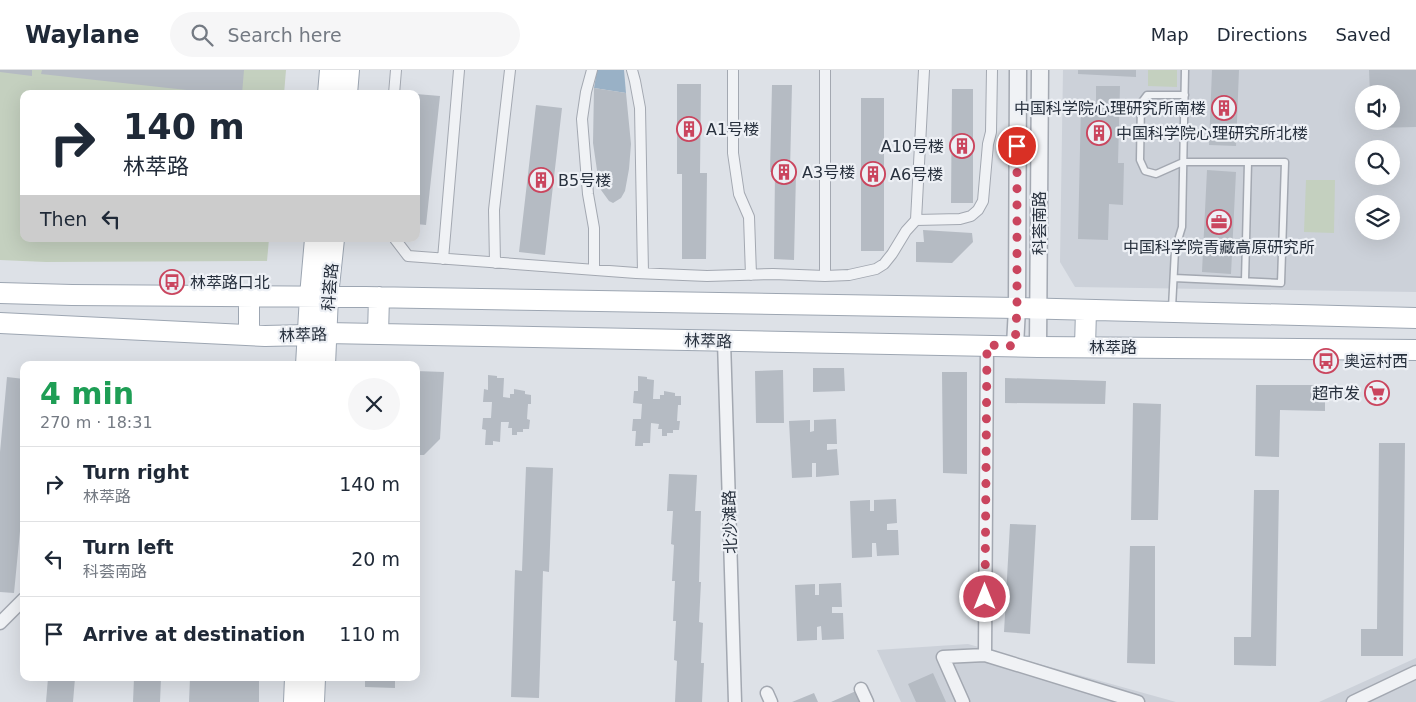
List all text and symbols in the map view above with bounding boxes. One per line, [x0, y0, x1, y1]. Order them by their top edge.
search box [170, 12, 520, 57]
text: Waylane [25, 21, 140, 49]
icon: search [188, 21, 216, 49]
text: Search here [228, 24, 342, 46]
text: Map [1151, 24, 1189, 45]
text: Directions [1217, 24, 1307, 45]
text: Saved [1335, 24, 1391, 45]
map controls [1355, 85, 1400, 240]
button: sound [1355, 85, 1400, 130]
building icon: 中国科学院心理研究所南楼 [1211, 95, 1237, 121]
place label: 中国科学院心理研究所南楼 [1014, 99, 1206, 118]
text: 140 m [123, 107, 245, 147]
icon: right [40, 110, 105, 175]
building icon: A1号楼 [676, 116, 702, 142]
place label: A1号楼 [706, 120, 759, 139]
building icon: 中国科学院心理研究所北楼 [1086, 120, 1112, 146]
place label: 中国科学院心理研究所北楼 [1116, 124, 1308, 143]
pin [996, 125, 1038, 167]
icon: arrive [1003, 132, 1031, 160]
building icon: A10号楼 [949, 133, 975, 159]
place label: A10号楼 [881, 137, 944, 156]
button: search [1355, 140, 1400, 185]
text: 林萃路 [123, 154, 189, 179]
building icon: A3号楼 [771, 159, 797, 185]
building icon: A6号楼 [860, 161, 886, 187]
place label: A3号楼 [802, 163, 855, 182]
place label: A6号楼 [890, 165, 943, 184]
building icon: B5号楼 [528, 167, 554, 193]
place label: B5号楼 [558, 171, 611, 190]
street label: 科荟南路 [1030, 191, 1049, 255]
button: layers [1355, 195, 1400, 240]
icon: left [97, 205, 125, 233]
text: Then [40, 208, 87, 230]
office icon: 中国科学院青藏高原研究所 [1206, 209, 1232, 235]
place label: 中国科学院青藏高原研究所 [1123, 238, 1315, 257]
street label: 科荟路 [318, 262, 342, 312]
bus stop icon: 林萃路口北 [159, 269, 185, 295]
place label: 林萃路口北 [190, 273, 270, 292]
street label: 林萃路 [279, 325, 327, 345]
street label: 林萃路 [684, 331, 732, 351]
street label: 林萃路 [1089, 338, 1137, 357]
bus stop icon: 奥运村西 [1313, 348, 1339, 374]
place label: 奥运村西 [1344, 352, 1408, 371]
text: 4 min [40, 376, 134, 411]
button: close [348, 378, 400, 430]
supermarket icon: 超市发 [1364, 380, 1390, 406]
place label: 超市发 [1312, 384, 1360, 403]
text: 270 m · 18:31 [40, 413, 153, 432]
text: Turn right [83, 461, 189, 483]
icon: right [40, 470, 68, 498]
text: 140 m [339, 473, 400, 495]
text: 林萃路 [83, 487, 131, 506]
street label: 北沙滩路 [719, 490, 741, 554]
text: Turn left [83, 536, 174, 558]
icon: left [40, 545, 68, 573]
text: 20 m [351, 548, 400, 570]
text: 科荟南路 [83, 562, 147, 581]
position arrow [958, 570, 1010, 622]
icon: arrive [40, 620, 68, 648]
text: Arrive at destination [83, 623, 305, 645]
text: 110 m [339, 623, 400, 645]

